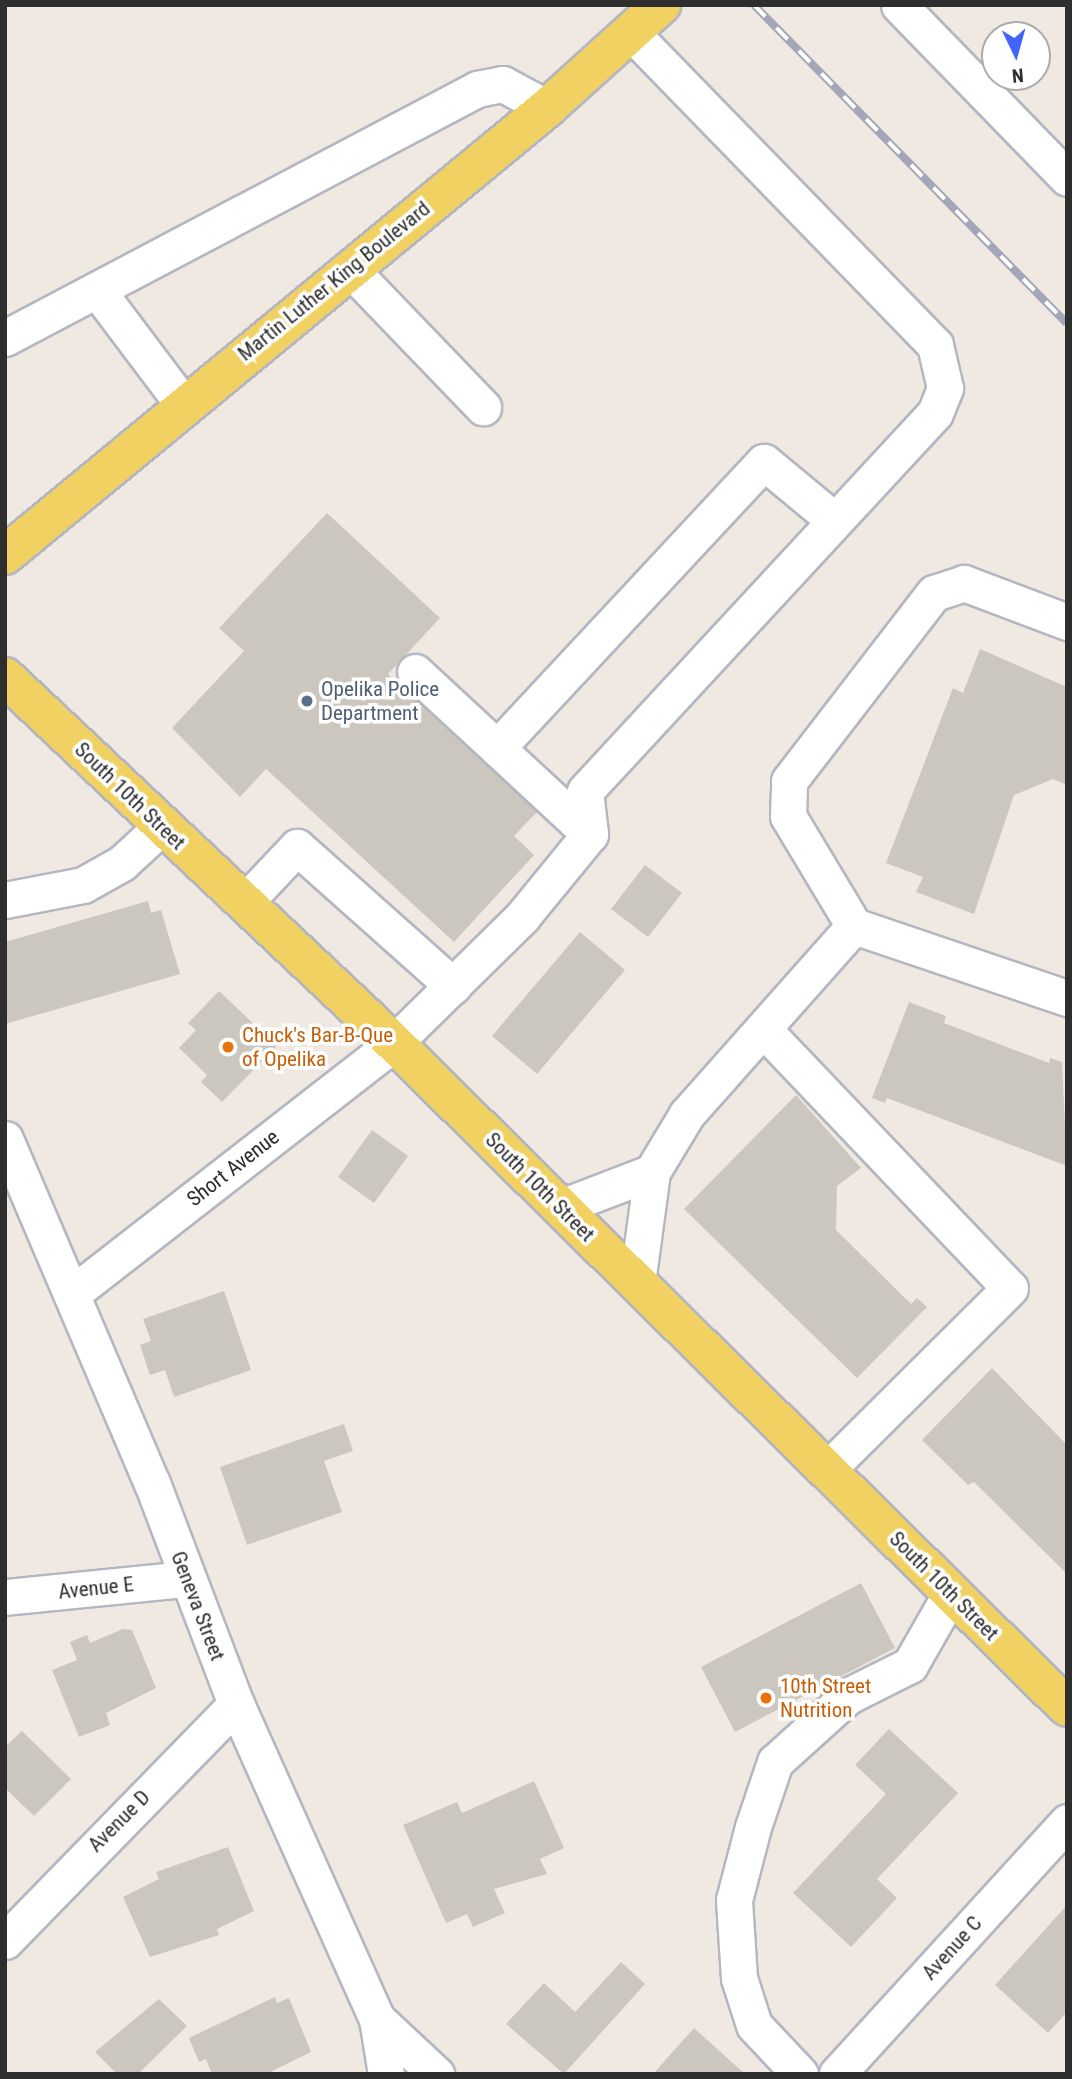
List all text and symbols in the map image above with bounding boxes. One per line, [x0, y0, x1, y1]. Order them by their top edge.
north arrow [981, 21, 1051, 91]
text: N [1011, 63, 1025, 87]
street label: Martin Luther King Boulevard [233, 196, 435, 366]
place label: Opelika Police Department [321, 676, 439, 726]
marker: Opelika Police Department [299, 693, 315, 709]
street label: South 10th Street [70, 737, 190, 855]
place label: Chuck's Bar-B-Que of Opelika [242, 1022, 393, 1072]
marker: Chuck's Bar-B-Que of Opelika [220, 1039, 236, 1055]
street label: Short Avenue [182, 1124, 284, 1212]
street label: South 10th Street [480, 1127, 600, 1247]
street label: South 10th Street [884, 1526, 1004, 1646]
street label: Geneva Street [166, 1548, 230, 1664]
street label: Avenue E [57, 1572, 135, 1604]
place label: 10th Street Nutrition [780, 1673, 871, 1723]
marker: 10th Street Nutrition [758, 1690, 774, 1706]
street label: Avenue D [83, 1785, 155, 1857]
street label: Avenue C [917, 1911, 987, 1985]

